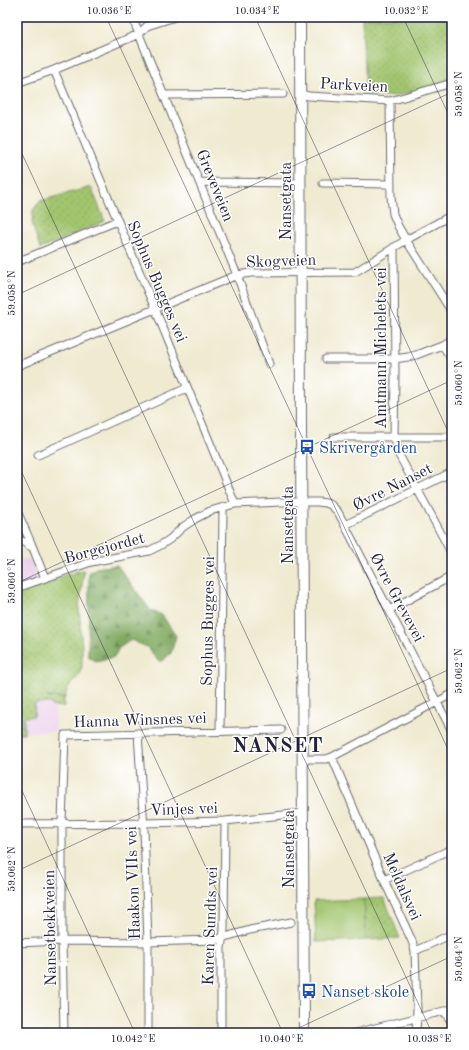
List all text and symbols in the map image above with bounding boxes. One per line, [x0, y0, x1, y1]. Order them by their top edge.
text: 10.036°E [87, 6, 131, 16]
text: 10.034°E [235, 6, 279, 16]
text: 10.032°E [384, 6, 428, 16]
text: 59.058°N [454, 71, 464, 117]
street label: Parkveien [319, 76, 389, 96]
street label: Greveveien [193, 148, 236, 224]
street label: Nansetgata [279, 162, 295, 240]
street label: Sophus Bugges vei [123, 219, 189, 345]
street label: Skogveien [246, 253, 317, 271]
street label: Amtmann Michelets vei [374, 267, 390, 429]
text: 59.058°N [7, 270, 17, 316]
text: 59.060°N [454, 360, 464, 406]
bus stop icon: Skrivergården [298, 438, 316, 456]
place label: Skrivergården [319, 441, 418, 457]
street label: Øvre Nanset [351, 461, 436, 515]
street label: Nansetgata [281, 486, 297, 564]
street label: Borgejordet [63, 530, 147, 567]
street label: Øvre Grevevei [366, 551, 426, 645]
street label: Sophus Bugges vei [200, 556, 218, 686]
text: 59.060°N [7, 558, 17, 604]
text: 59.062°N [454, 648, 464, 694]
street label: Hanna Winsnes vei [73, 711, 207, 731]
district label: NANSET [232, 737, 324, 757]
street label: Vinjes vei [150, 801, 218, 819]
street label: Nansetgata [282, 810, 298, 888]
street label: Haakon VIIs vei [124, 826, 144, 940]
text: 59.062°N [7, 846, 17, 892]
street label: Meldalsvei [379, 851, 423, 923]
street label: Karen Sundts vei [201, 866, 221, 986]
street label: Nansetbekkveien [42, 869, 60, 986]
text: 59.064°N [454, 936, 464, 982]
bus stop icon: Nanset skole [300, 982, 318, 1000]
place label: Nanset skole [321, 985, 409, 1001]
text: 10.042°E [111, 1034, 155, 1044]
text: 10.040°E [259, 1034, 303, 1044]
text: 10.038°E [407, 1034, 451, 1044]

